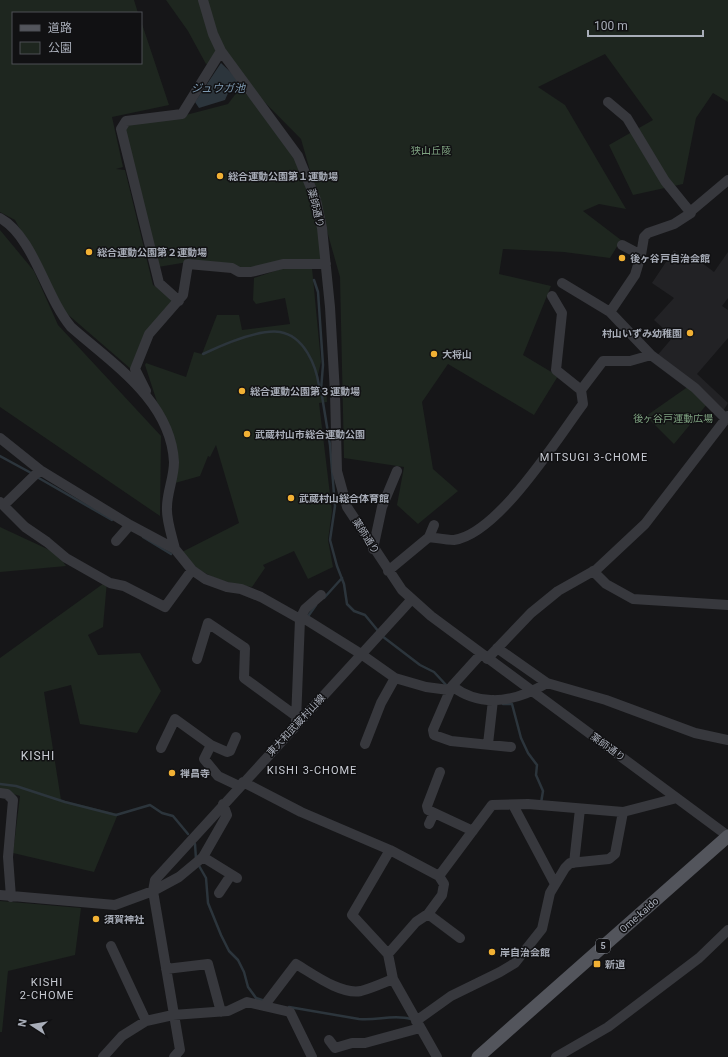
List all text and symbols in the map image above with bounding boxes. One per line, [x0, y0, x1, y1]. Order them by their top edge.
legend [12, 12, 142, 64]
scale bar [588, 12, 703, 38]
text: 100 m [594, 19, 628, 33]
text: 道路 [48, 21, 72, 35]
text: 公園 [48, 41, 72, 55]
water label: ジュウガ池 [191, 82, 246, 95]
park label: 狭山丘陵 [411, 145, 451, 156]
marker: 総合運動公園第１運動場 [215, 171, 225, 181]
place label: 総合運動公園第１運動場 [228, 171, 338, 182]
street label: 薬師通り [306, 187, 326, 229]
marker: 総合運動公園第２運動場 [84, 247, 94, 257]
place label: 総合運動公園第２運動場 [97, 247, 207, 258]
marker: 後ヶ谷戸自治会館 [617, 253, 627, 263]
place label: 後ヶ谷戸自治会館 [630, 253, 710, 264]
place label: 村山いずみ幼稚園 [602, 328, 682, 339]
marker: 村山いずみ幼稚園 [685, 328, 695, 338]
marker: 大将山 [429, 349, 439, 359]
place label: 大将山 [442, 349, 472, 360]
marker: 総合運動公園第３運動場 [237, 386, 247, 396]
place label: 総合運動公園第３運動場 [250, 386, 360, 397]
park label: 後ヶ谷戸運動広場 [633, 413, 713, 424]
marker: 武蔵村山市総合運動公園 [242, 429, 252, 439]
place label: 武蔵村山市総合運動公園 [255, 429, 365, 440]
district label: MITSUGI 3-CHOME [540, 451, 648, 464]
marker: 武蔵村山総合体育館 [286, 493, 296, 503]
place label: 武蔵村山総合体育館 [299, 493, 389, 504]
street label: 薬師通り [350, 516, 382, 556]
street label: 東大和武蔵村山線 [265, 692, 327, 758]
street label: 薬師通り [589, 731, 627, 763]
district label: KISHI [21, 749, 55, 763]
district label: KISHI 3-CHOME [267, 764, 357, 777]
marker: 禅昌寺 [167, 768, 177, 778]
place label: 禅昌寺 [180, 768, 210, 779]
street label: Ome-kaido [617, 895, 661, 935]
marker: 須賀神社 [91, 914, 101, 924]
place label: 須賀神社 [104, 914, 145, 925]
road number: 5 [596, 939, 610, 953]
marker: 岸自治会館 [487, 947, 497, 957]
place label: 岸自治会館 [500, 947, 550, 958]
marker: 新道 [592, 959, 602, 969]
place label: 新道 [605, 959, 626, 970]
district label: KISHI 2-CHOME [20, 976, 74, 1002]
north arrow [12, 1005, 52, 1045]
text: N [16, 1018, 30, 1028]

